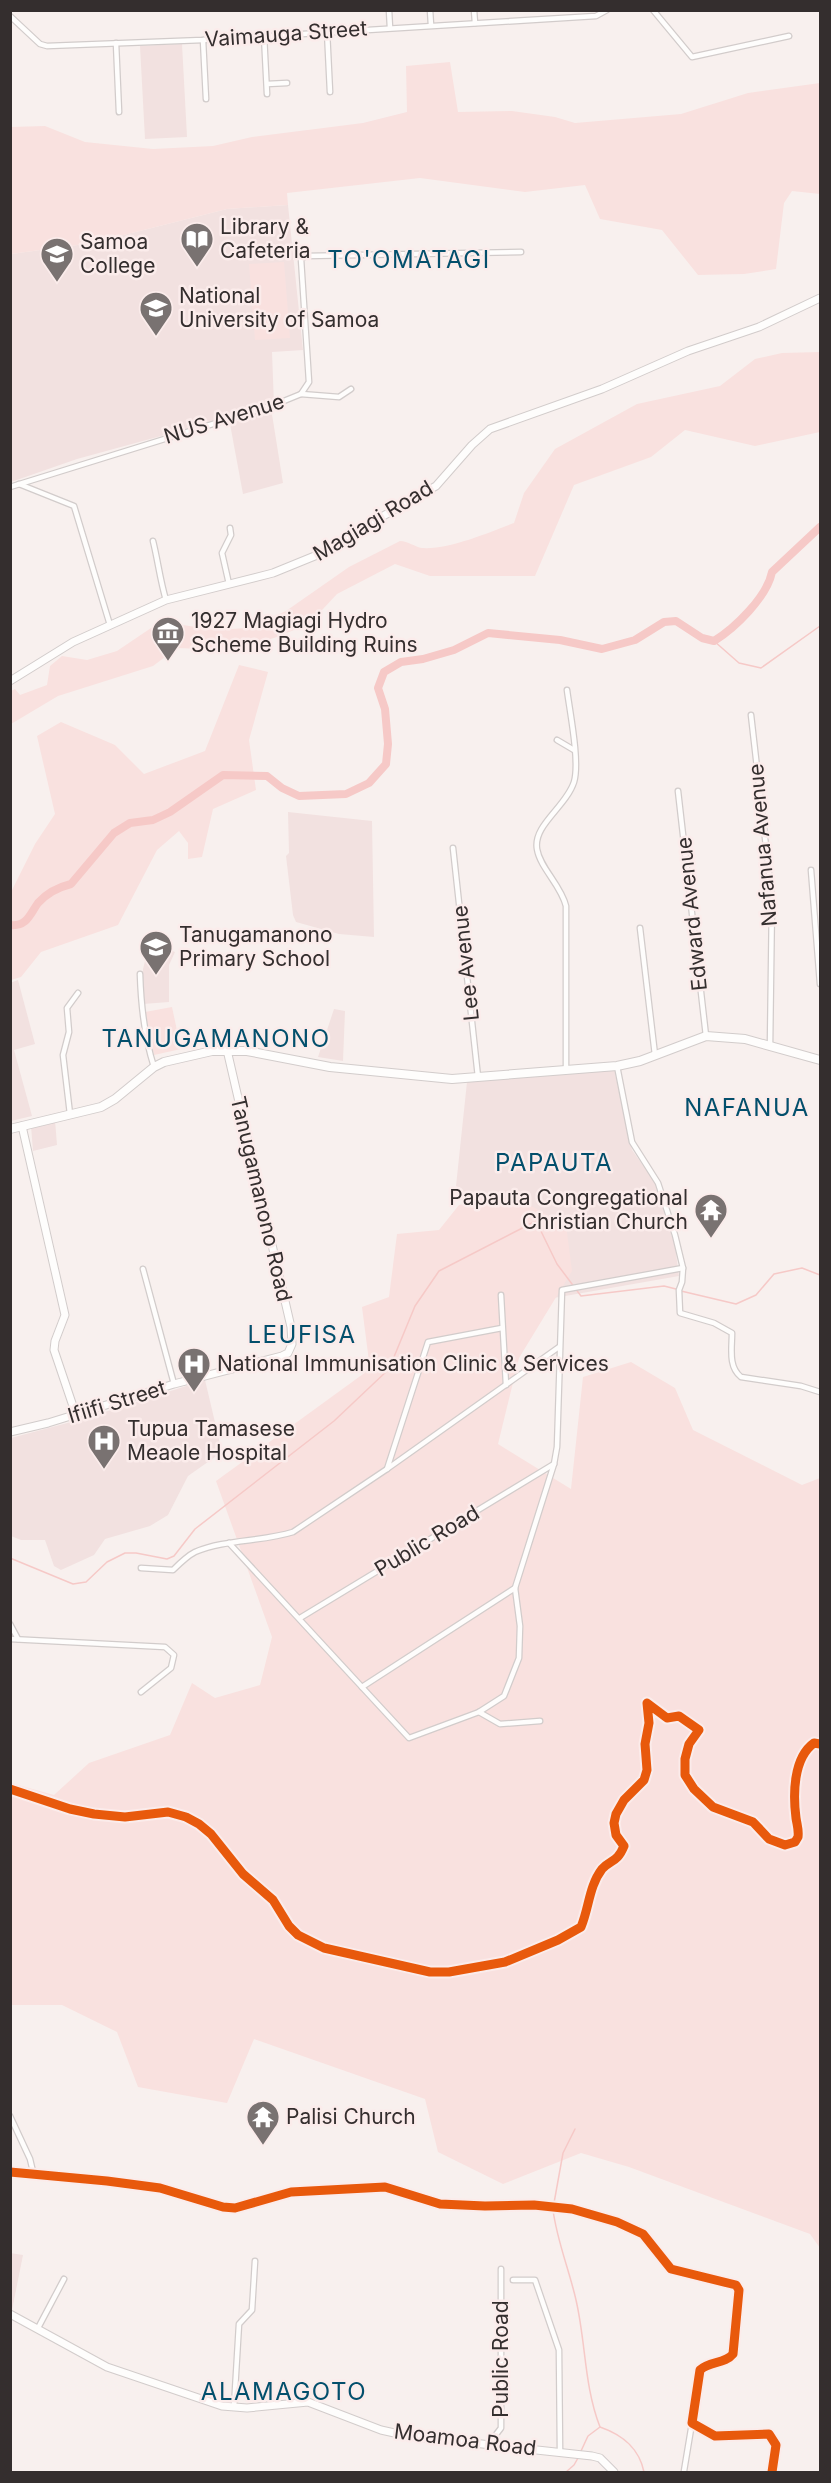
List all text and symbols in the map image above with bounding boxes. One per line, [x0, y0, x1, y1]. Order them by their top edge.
street label: Vaimauga Street [204, 15, 368, 52]
place label: Library & Cafeteria [220, 214, 311, 263]
library icon: Library & Cafeteria [179, 221, 215, 268]
place label: Samoa College [80, 229, 155, 278]
school or university icon: Samoa College [39, 236, 75, 283]
district label: TO'OMATAGI [327, 245, 491, 274]
place label: National University of Samoa [179, 283, 379, 332]
school or university icon: National University of Samoa [138, 290, 174, 337]
street label: NUS Avenue [161, 388, 287, 449]
street label: Magiagi Road [308, 475, 437, 566]
place label: 1927 Magiagi Hydro Scheme Building Ruins [191, 608, 418, 657]
museum icon: 1927 Magiagi Hydro Scheme Building Ruins [150, 615, 186, 662]
street label: Nafanua Avenue [743, 763, 782, 927]
street label: Edward Avenue [671, 836, 712, 992]
street label: Lee Avenue [447, 904, 484, 1022]
place label: Tanugamanono Primary School [179, 922, 333, 971]
school or university icon: Tanugamanono Primary School [138, 929, 174, 976]
district label: TANUGAMANONO [102, 1024, 330, 1053]
district label: NAFANUA [684, 1093, 810, 1122]
street label: Tanugamanono Road [226, 1094, 297, 1304]
district label: PAPAUTA [495, 1148, 613, 1177]
place label: Papauta Congregational Christian Church [449, 1185, 688, 1234]
temple icon: Papauta Congregational Christian Church [693, 1192, 729, 1239]
district label: LEUFISA [248, 1320, 356, 1349]
hospital icon: National Immunisation Clinic & Services [176, 1346, 212, 1393]
place label: National Immunisation Clinic & Services [217, 1351, 609, 1376]
street label: Ifiifi Street [65, 1375, 169, 1428]
place label: Tupua Tamasese Meaole Hospital [127, 1416, 295, 1465]
hospital icon: Tupua Tamasese Meaole Hospital [86, 1423, 122, 1470]
street label: Public Road [370, 1500, 484, 1582]
temple icon: Palisi Church [245, 2099, 281, 2146]
place label: Palisi Church [286, 2104, 416, 2129]
street label: Public Road [488, 2300, 513, 2418]
district label: ALAMAGOTO [201, 2377, 367, 2406]
street label: Moamoa Road [393, 2418, 538, 2461]

